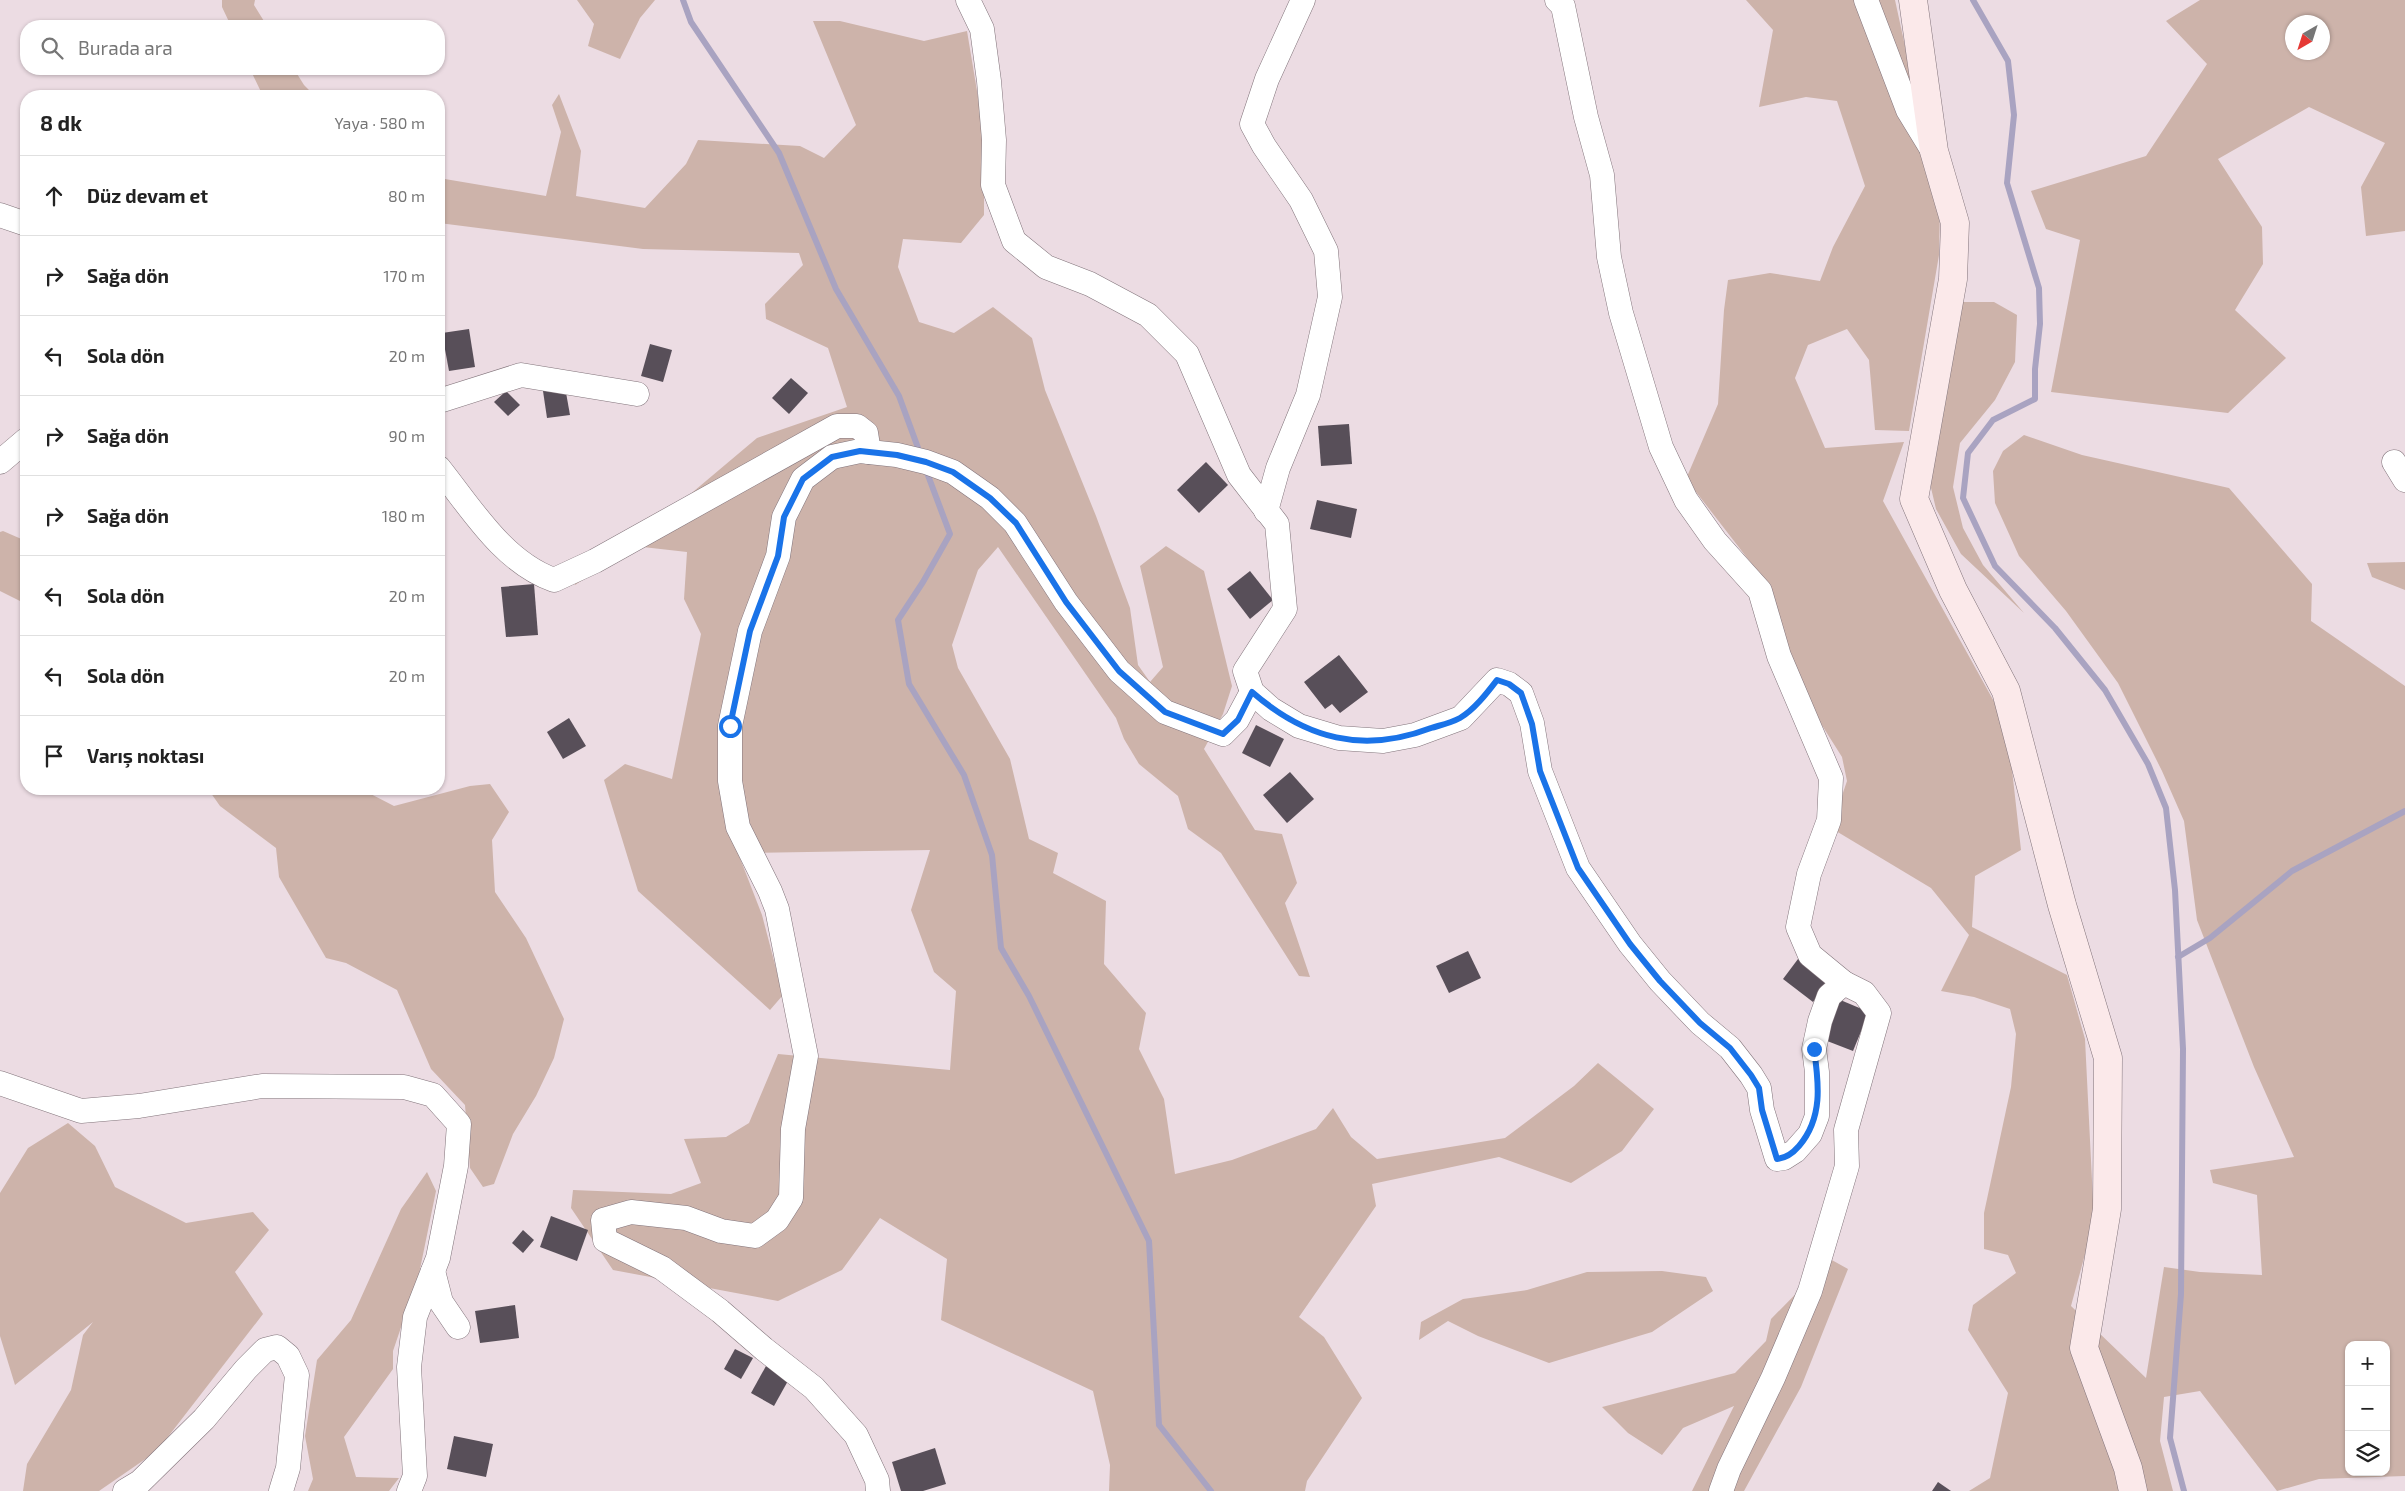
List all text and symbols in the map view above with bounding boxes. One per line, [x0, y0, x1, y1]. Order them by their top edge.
north arrow [2285, 15, 2330, 60]
search box [20, 20, 445, 75]
icon: search [38, 34, 66, 62]
text: Burada ara [78, 36, 173, 59]
text: 8 dk [40, 110, 82, 135]
text: Yaya · 580 m [334, 113, 425, 132]
icon: ahead [40, 182, 68, 210]
text: Düz devam et [87, 184, 208, 207]
text: 80 m [388, 186, 425, 205]
icon: right [40, 262, 68, 290]
text: Sağa dön [87, 264, 169, 287]
text: 170 m [383, 266, 425, 285]
icon: left [40, 342, 68, 370]
text: Sola dön [87, 344, 164, 367]
text: 20 m [389, 346, 425, 365]
icon: right [40, 422, 68, 450]
text: Sağa dön [87, 424, 169, 447]
text: 90 m [389, 426, 425, 445]
icon: right [40, 502, 68, 530]
text: Sağa dön [87, 504, 169, 527]
text: 180 m [382, 506, 425, 525]
icon: left [40, 582, 68, 610]
text: Sola dön [87, 584, 164, 607]
text: 20 m [389, 586, 425, 605]
icon: left [40, 662, 68, 690]
text: Sola dön [87, 664, 164, 687]
text: 20 m [389, 666, 425, 685]
route start [719, 715, 742, 738]
icon: arrive [40, 742, 68, 770]
text: Varış noktası [87, 744, 204, 767]
route end [1803, 1038, 1826, 1061]
map controls [2345, 1341, 2390, 1476]
button: + [2345, 1341, 2390, 1386]
button: − [2345, 1386, 2390, 1431]
button: layers [2345, 1431, 2390, 1476]

